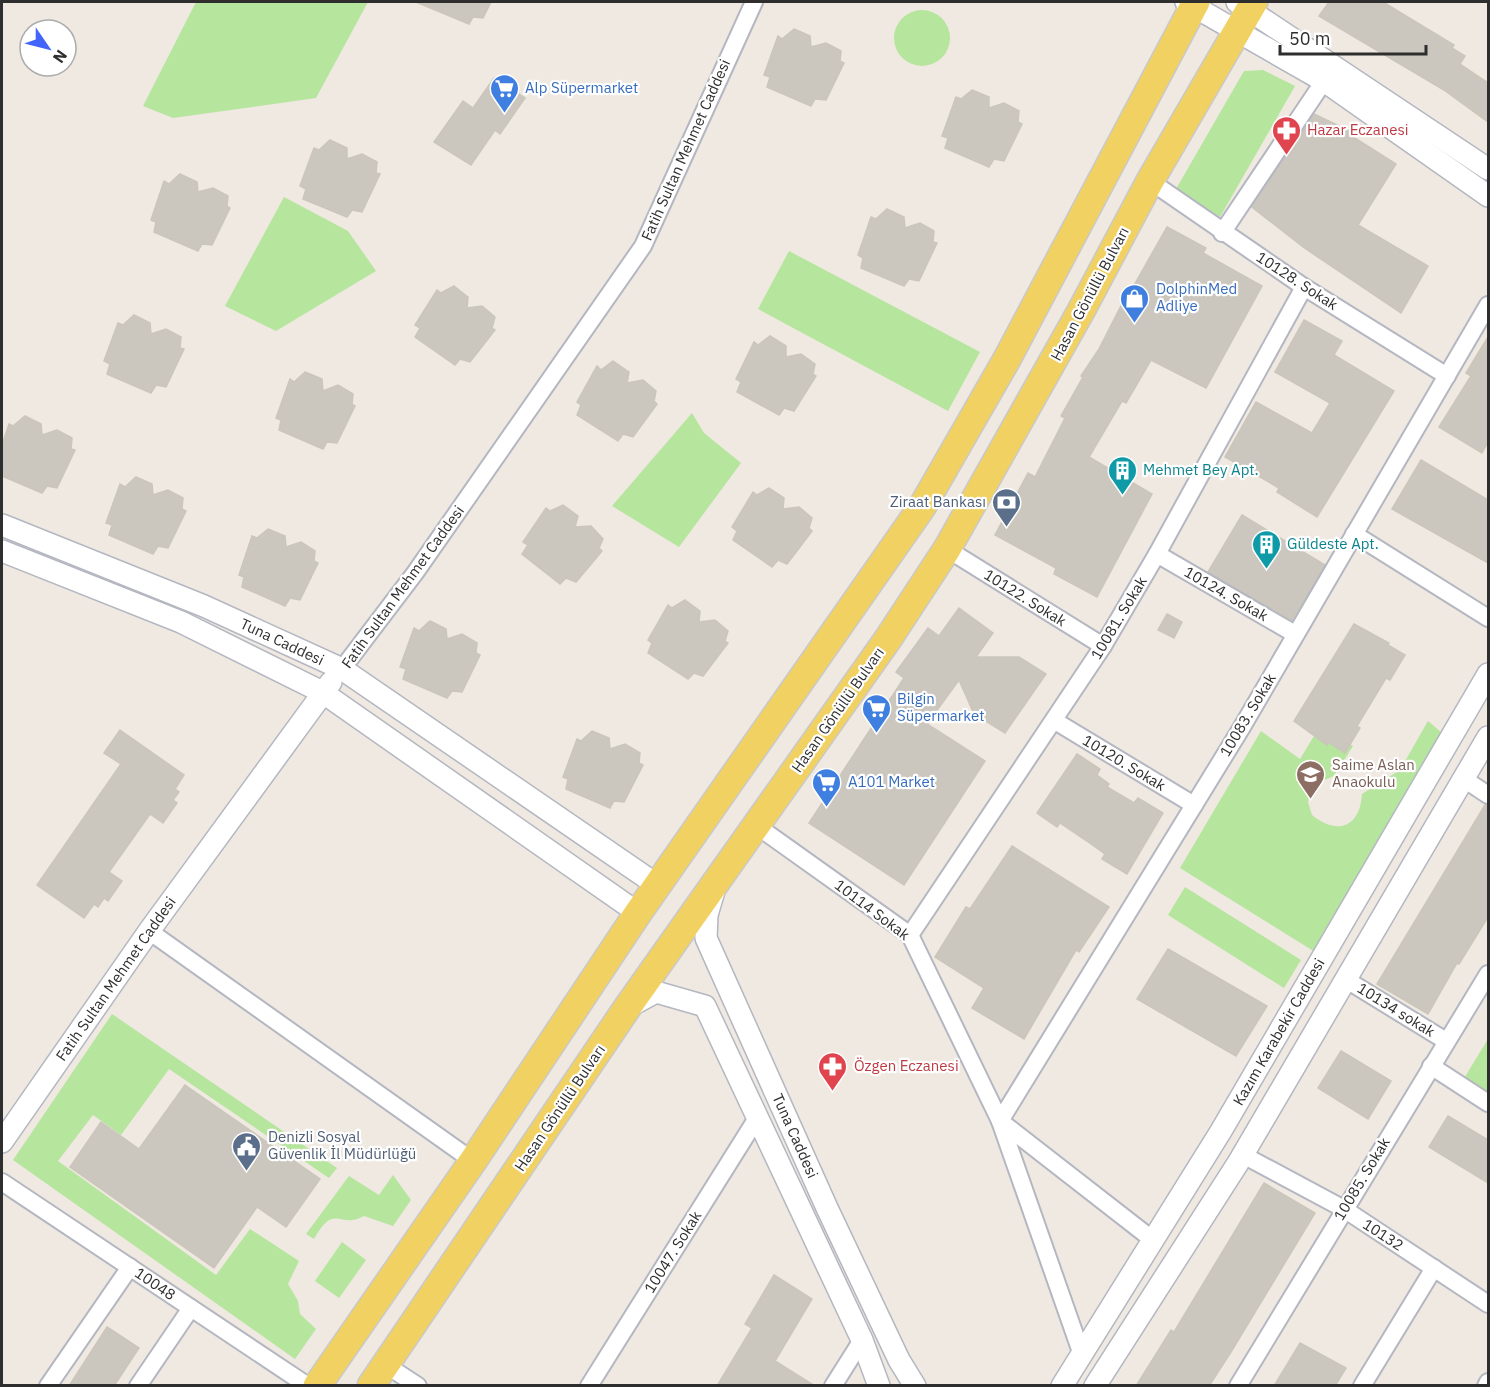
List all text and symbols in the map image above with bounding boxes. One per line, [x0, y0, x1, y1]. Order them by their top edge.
north arrow [18, 18, 78, 78]
scale bar [1280, 18, 1426, 56]
text: 50 m [1289, 27, 1331, 50]
text: N [49, 46, 72, 67]
street label: Fatih Sultan Mehmet Caddesi [637, 56, 734, 243]
supermarket icon: Alp Süpermarket [488, 72, 520, 114]
place label: Alp Süpermarket [525, 78, 638, 97]
pharmacy icon: Hazar Eczanesi [1270, 114, 1302, 156]
place label: Hazar Eczanesi [1307, 120, 1409, 139]
street label: Hasan Gönüllü Bulvarı [1046, 224, 1133, 364]
street label: 10128. Sokak [1253, 247, 1342, 314]
place label: DolphinMed Adliye [1156, 279, 1237, 315]
shop icon: DolphinMed Adliye [1119, 282, 1151, 324]
building icon: Mehmet Bey Apt. [1106, 454, 1138, 496]
place label: Mehmet Bey Apt. [1143, 460, 1259, 479]
bank icon: Ziraat Bankası [991, 486, 1023, 528]
place label: Ziraat Bankası [890, 492, 986, 511]
street label: Fatih Sultan Mehmet Caddesi [337, 502, 468, 672]
building icon: Güldeste Apt. [1250, 528, 1282, 570]
place label: Güldeste Apt. [1287, 534, 1379, 553]
street label: 10124. Sokak [1181, 562, 1272, 625]
street label: 10122. Sokak [981, 565, 1070, 630]
street label: 10081. Sokak [1086, 573, 1151, 663]
street label: Tuna Caddesi [237, 614, 327, 669]
street label: Hasan Gönüllü Bulvarı [787, 643, 888, 776]
street label: 10083. Sokak [1215, 670, 1280, 760]
place label: Bilgin Süpermarket [897, 689, 984, 725]
supermarket icon: Bilgin Süpermarket [860, 692, 892, 734]
street label: 10120. Sokak [1079, 730, 1169, 795]
place label: Saime Aslan Anaokulu [1332, 755, 1415, 791]
school or university icon: Saime Aslan Anaokulu [1295, 758, 1327, 800]
supermarket icon: A101 Market [811, 766, 843, 808]
place label: A101 Market [848, 772, 935, 791]
street label: 10114 Sokak [831, 875, 914, 944]
street label: Fatih Sultan Mehmet Caddesi [51, 893, 180, 1065]
street label: Kazım Karabekir Caddesi [1229, 955, 1329, 1109]
street label: 10134 sokak [1354, 978, 1439, 1041]
street label: Hasan Gönüllü Bulvarı [510, 1041, 609, 1175]
pharmacy icon: Özgen Eczanesi [817, 1050, 849, 1092]
place label: Özgen Eczanesi [854, 1056, 959, 1075]
street label: Tuna Caddesi [768, 1091, 823, 1181]
place label: Denizli Sosyal Güvenlik İl Müdürlüğü [268, 1127, 416, 1163]
public building icon: Denizli Sosyal Güvenlik İl Müdürlüğü [231, 1130, 263, 1172]
street label: 10085. Sokak [1329, 1134, 1394, 1224]
street label: 10047. Sokak [640, 1207, 705, 1296]
street label: 10132 [1359, 1214, 1407, 1255]
street label: 10048 [131, 1263, 179, 1304]

